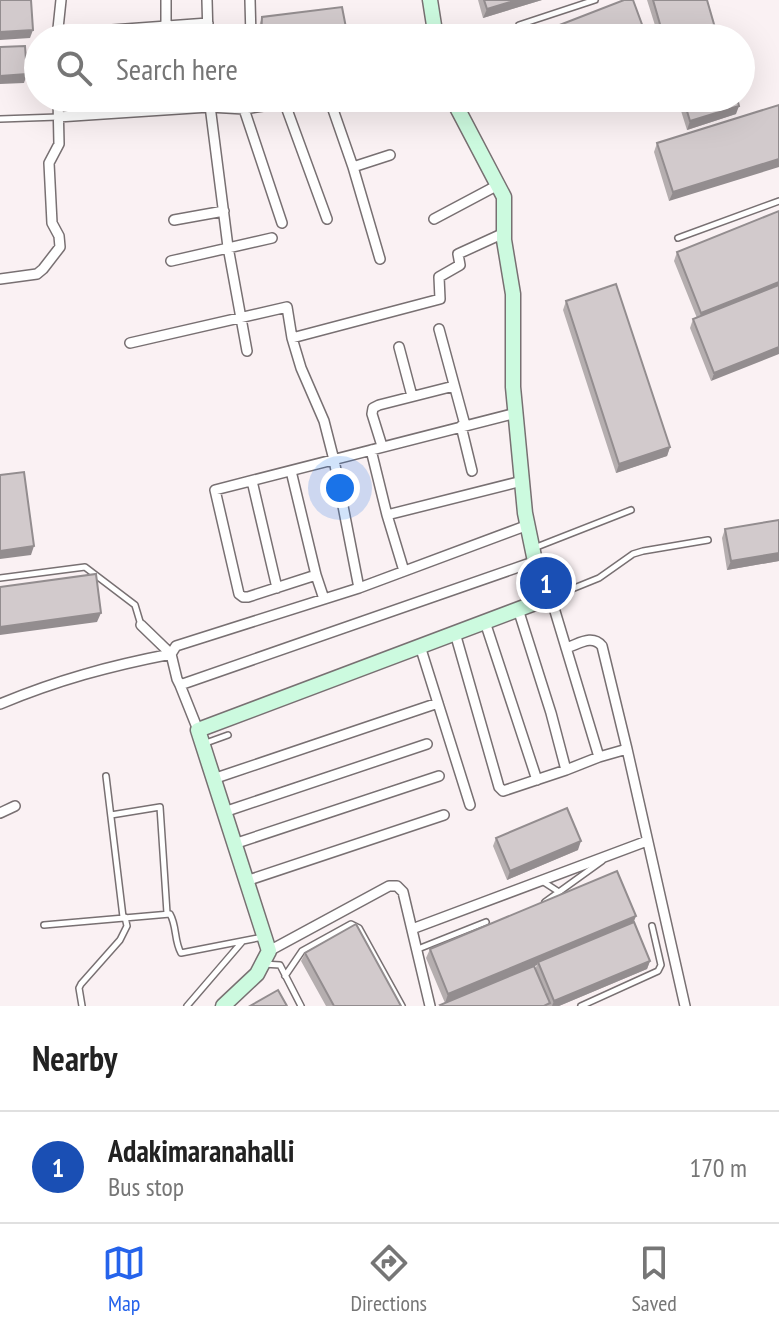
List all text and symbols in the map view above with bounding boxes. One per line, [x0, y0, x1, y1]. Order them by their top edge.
search box [24, 24, 755, 112]
icon: search [52, 46, 96, 90]
text: Search here [116, 49, 238, 88]
your location [320, 468, 360, 508]
pin: 1 [520, 553, 572, 613]
text: Nearby [32, 1036, 117, 1080]
text: Adakimaranahalli [108, 1131, 294, 1170]
text: 1 [52, 1151, 64, 1184]
text: 170 m [689, 1151, 747, 1184]
text: Bus stop [108, 1170, 184, 1203]
tab: Map [102, 1241, 146, 1317]
tab: Directions [351, 1241, 427, 1317]
tab: Saved [631, 1241, 677, 1317]

